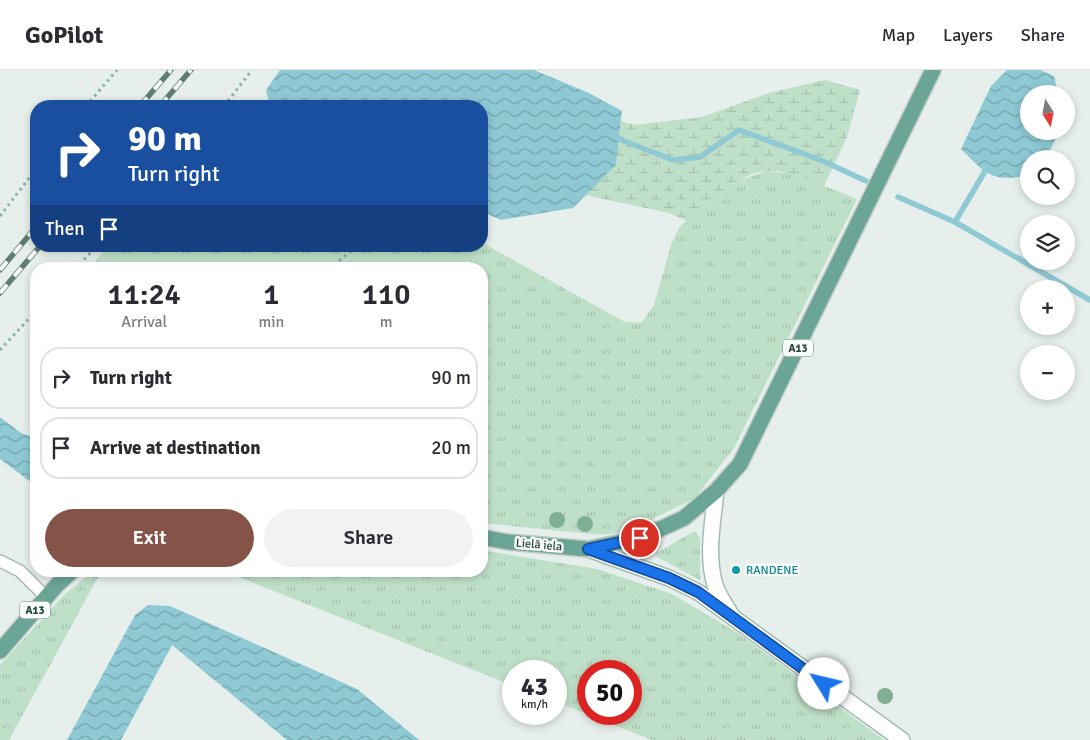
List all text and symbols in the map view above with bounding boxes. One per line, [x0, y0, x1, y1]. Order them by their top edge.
text: GoPilot [25, 20, 103, 50]
text: Map [882, 24, 915, 46]
text: Layers [943, 24, 993, 46]
text: Share [1021, 24, 1065, 46]
north arrow [1020, 85, 1075, 140]
map controls [1020, 85, 1075, 400]
text: 90 m [128, 117, 202, 160]
icon: right [45, 120, 110, 185]
button: search [1020, 150, 1075, 205]
text: Turn right [128, 160, 220, 187]
icon: arrive [95, 215, 123, 243]
button: layers [1020, 215, 1075, 270]
text: Then [45, 217, 85, 241]
text: 11:24 [108, 276, 181, 313]
text: 1 [263, 276, 279, 313]
text: 110 [362, 276, 410, 313]
button: + [1020, 280, 1075, 335]
text: Arrival [121, 312, 167, 332]
text: min [258, 312, 284, 332]
text: m [380, 312, 392, 332]
road number: A13 [783, 340, 813, 356]
button: − [1020, 345, 1075, 400]
icon: right [47, 364, 75, 392]
text: Turn right [90, 366, 172, 390]
text: 90 m [431, 366, 471, 390]
icon: arrive [47, 434, 75, 462]
text: Arrive at destination [90, 436, 261, 460]
text: 20 m [431, 436, 471, 460]
button: Exit [45, 509, 254, 567]
button: Share [264, 509, 473, 567]
pin [619, 517, 661, 559]
icon: arrive [626, 524, 654, 552]
street label: Lielā iela [515, 536, 563, 554]
place label: RANDENE [746, 563, 798, 578]
marker: RANDENE [730, 564, 742, 576]
road number: A13 [20, 602, 50, 618]
position arrow [797, 657, 849, 709]
speed limit sign: 50 [577, 660, 642, 725]
text: 43 [521, 671, 548, 702]
text: km/h [521, 697, 548, 712]

